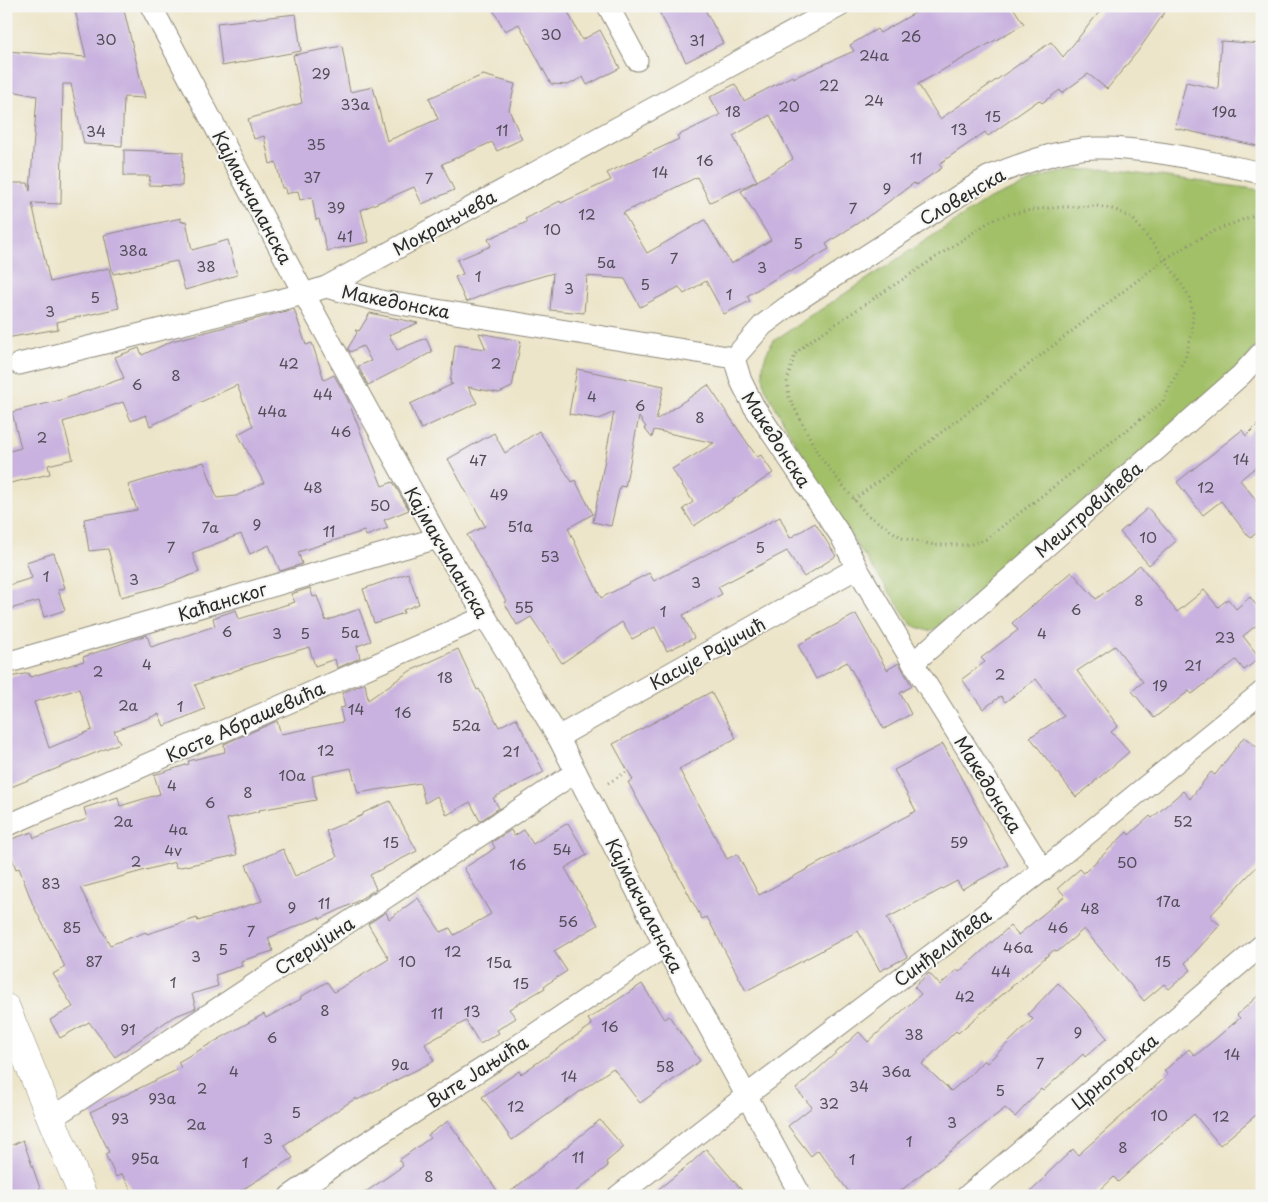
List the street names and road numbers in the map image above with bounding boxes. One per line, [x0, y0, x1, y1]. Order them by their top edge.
street label: Кајмакчаланска [206, 125, 300, 269]
street label: Словенска [914, 160, 1011, 231]
street label: Мокрањчева [387, 182, 501, 262]
street label: Македонска [339, 277, 453, 325]
street label: Македонска [736, 386, 819, 493]
street label: Мештровићева [1028, 454, 1148, 563]
street label: Кајмакчаланска [398, 481, 496, 624]
street label: Каћанског [174, 574, 271, 627]
street label: Касије Рајичић [644, 610, 770, 696]
street label: Косте Абрашевића [161, 674, 329, 768]
street label: Македонска [948, 730, 1030, 838]
street label: Кајмакчаланска [599, 833, 691, 978]
street label: Синђелићева [888, 901, 997, 993]
street label: Стеријина [269, 909, 360, 981]
street label: Црногорска [1064, 1026, 1164, 1116]
street label: Вите Јањића [421, 1028, 534, 1114]

